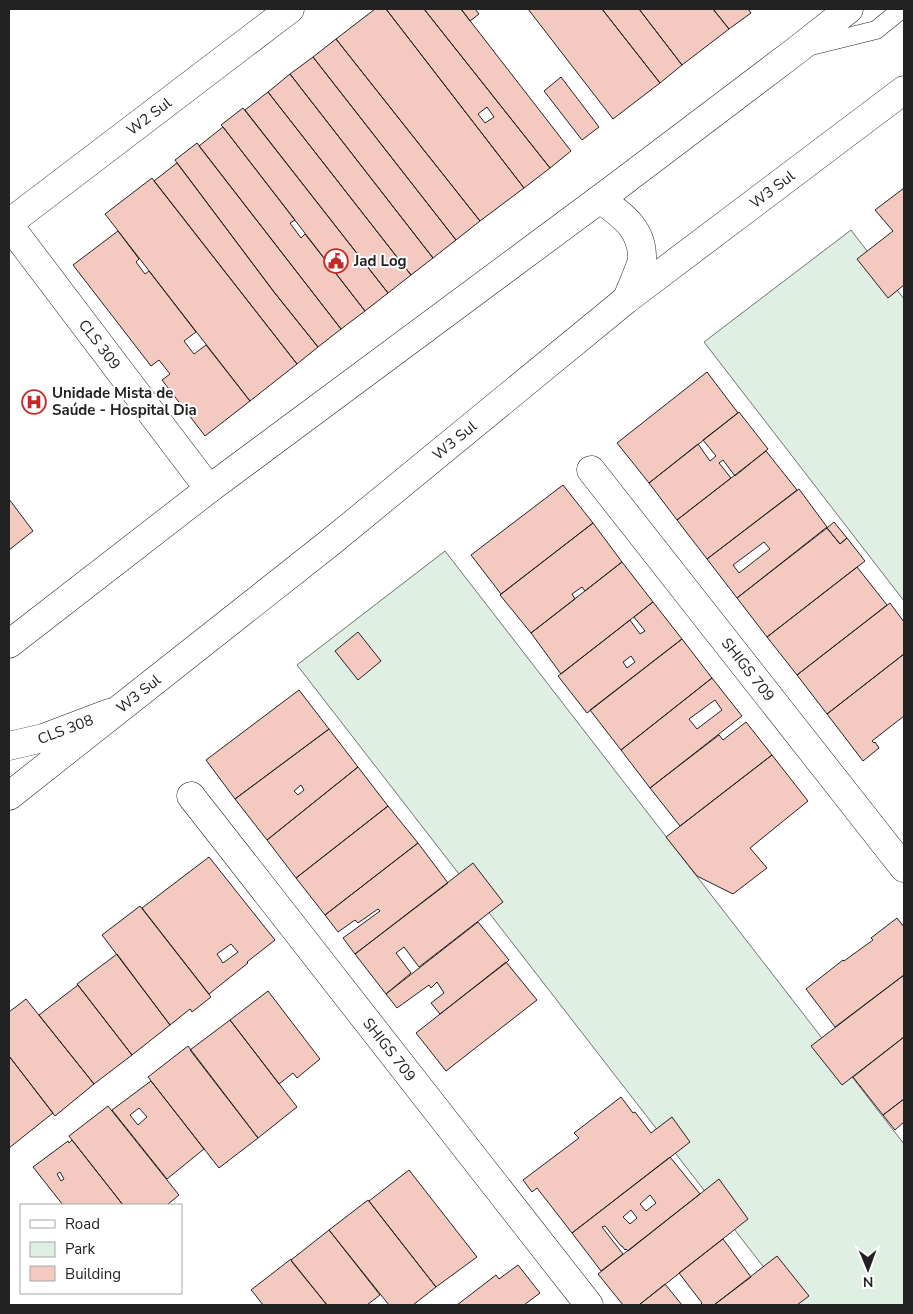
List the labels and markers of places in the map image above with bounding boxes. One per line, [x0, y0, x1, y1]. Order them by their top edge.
public building icon: Jad Log [323, 248, 349, 274]
place label: Jad Log [353, 251, 407, 271]
place label: Unidade Mista de Saúde - Hospital Dia [52, 383, 197, 420]
hospital icon: Unidade Mista de Saúde - Hospital Dia [21, 389, 47, 415]

